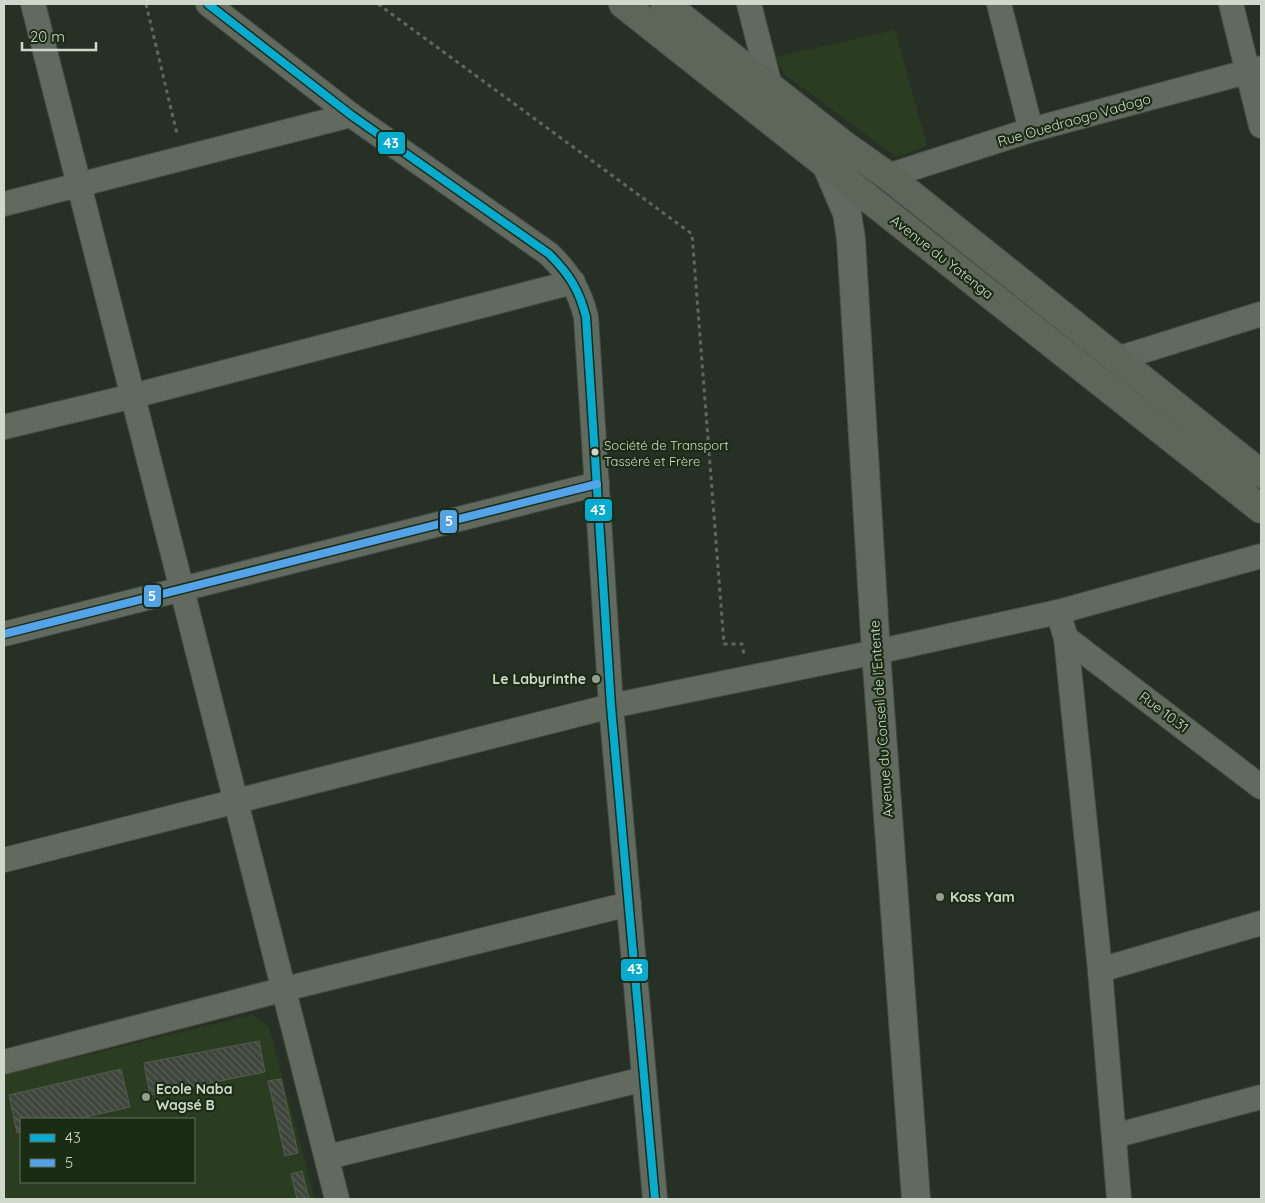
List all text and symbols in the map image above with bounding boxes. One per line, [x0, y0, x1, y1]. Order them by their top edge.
scale bar [22, 20, 96, 52]
text: 20 m [30, 27, 65, 46]
street label: Rue Ouedraogo Vadogo [995, 90, 1153, 150]
line badge: 43 [377, 131, 406, 155]
text: 43 [383, 134, 399, 152]
street label: Avenue du Yatenga [887, 211, 997, 303]
place label: Société de Transport Tasséré et Frère [604, 437, 729, 469]
marker: Société de Transport Tasséré et Frère [590, 447, 600, 457]
line badge: 43 [584, 498, 613, 522]
text: 43 [590, 501, 606, 519]
line badge: 5 [439, 509, 458, 534]
text: 5 [445, 512, 453, 530]
line badge: 5 [143, 584, 162, 608]
text: 5 [148, 587, 156, 605]
street label: Avenue du Conseil de l'Entente [865, 620, 897, 818]
place label: Le Labyrinthe [492, 670, 586, 688]
marker: Le Labyrinthe [590, 673, 602, 685]
street label: Rue 10.31 [1136, 688, 1192, 736]
place label: Koss Yam [950, 888, 1015, 906]
marker: Koss Yam [934, 891, 946, 903]
line badge: 43 [620, 958, 649, 982]
text: 43 [627, 960, 643, 978]
place label: Ecole Naba Wagsé B [156, 1080, 232, 1114]
marker: Ecole Naba Wagsé B [140, 1091, 152, 1103]
legend [20, 1118, 195, 1183]
text: 43 [65, 1128, 81, 1147]
text: 5 [65, 1153, 73, 1172]

